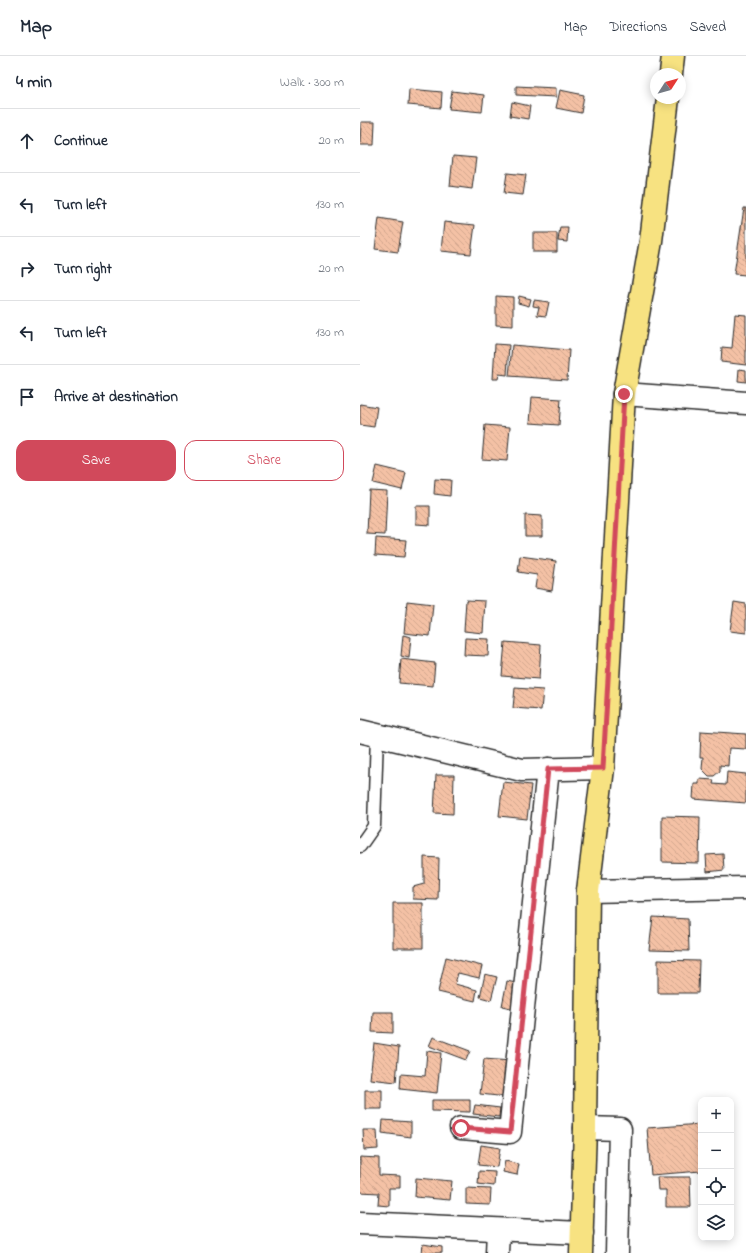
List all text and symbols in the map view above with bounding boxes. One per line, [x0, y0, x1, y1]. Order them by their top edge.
text: Map [20, 14, 52, 41]
text: Map [564, 17, 587, 38]
text: Directions [609, 17, 667, 38]
text: Saved [689, 17, 726, 38]
north arrow [650, 68, 686, 104]
text: 4 min [16, 70, 52, 95]
text: Walk · 300 m [280, 73, 344, 92]
icon: ahead [16, 130, 38, 152]
text: Continue [54, 130, 108, 152]
text: 20 m [319, 131, 344, 150]
icon: left [16, 194, 38, 216]
text: Turn left [54, 194, 107, 216]
text: 130 m [316, 195, 344, 214]
icon: right [16, 258, 38, 280]
text: Turn right [54, 258, 112, 280]
text: 20 m [319, 259, 344, 278]
icon: left [16, 322, 38, 344]
text: Turn left [54, 322, 107, 344]
text: 130 m [316, 323, 344, 342]
route end [615, 385, 633, 403]
icon: arrive [16, 386, 38, 408]
text: Arrive at destination [54, 386, 178, 408]
button: Save [16, 440, 176, 481]
button: Share [184, 440, 344, 481]
map controls [698, 1097, 734, 1241]
button: + [698, 1097, 734, 1133]
route start [452, 1119, 470, 1137]
button: − [698, 1133, 734, 1169]
button: locate [698, 1169, 734, 1205]
button: layers [698, 1205, 734, 1241]

